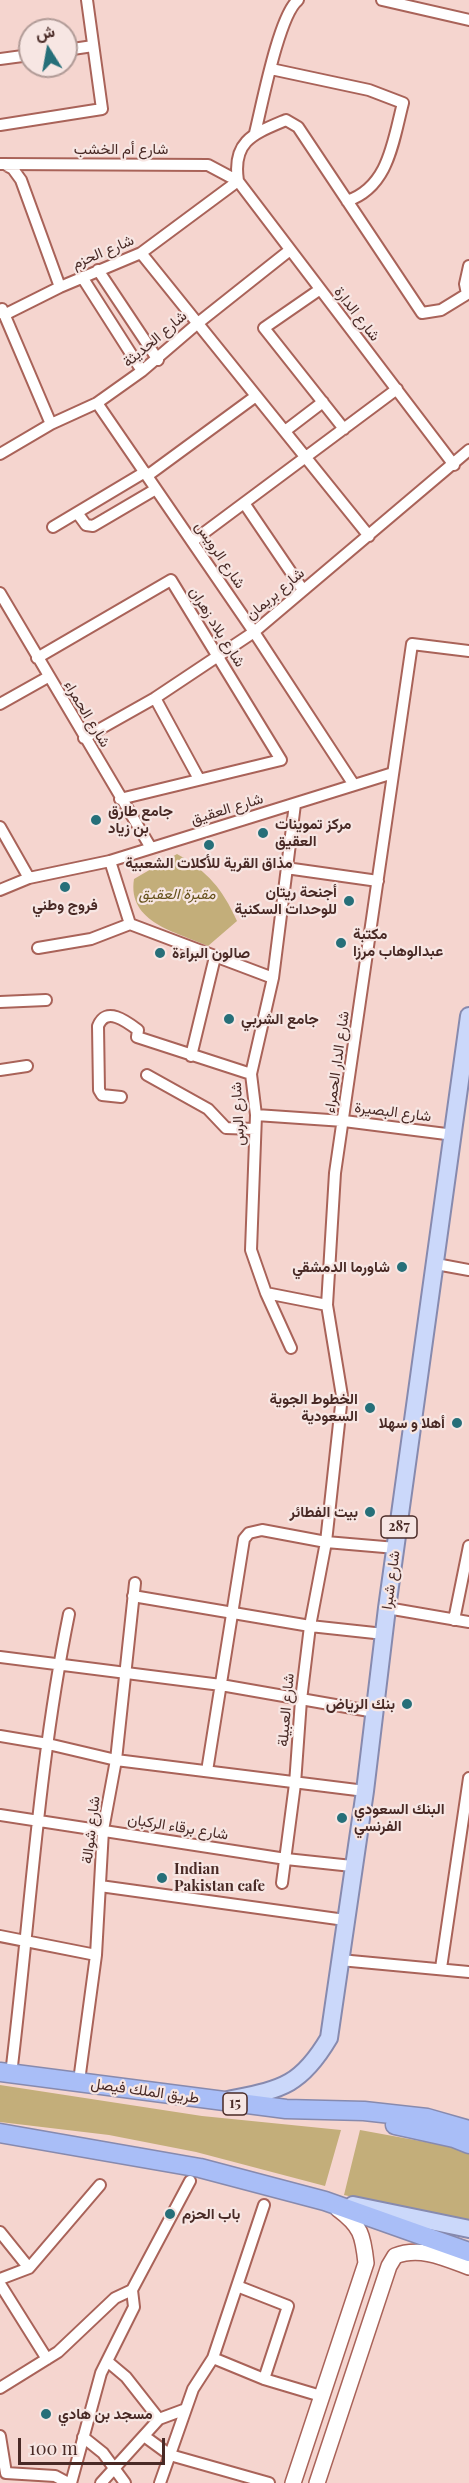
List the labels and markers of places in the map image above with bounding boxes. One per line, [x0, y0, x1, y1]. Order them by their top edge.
place label: جامع طارق بن زياد [108, 802, 173, 837]
marker: جامع طارق بن زياد [89, 813, 103, 827]
place label: مركز تموينات العقيق [275, 815, 351, 850]
marker: مركز تموينات العقيق [256, 826, 270, 840]
marker: مذاق القرية للأكلات الشعبية [202, 838, 216, 852]
place label: مذاق القرية للأكلات الشعبية [125, 854, 293, 872]
marker: فروج وطني [58, 880, 72, 894]
place label: أجنحة ريتان للوحدات السكنية [235, 883, 337, 918]
marker: أجنحة ريتان للوحدات السكنية [342, 894, 356, 908]
place label: فروج وطني [32, 896, 98, 914]
place label: مكتبة عبدالوهاب مرزا [353, 925, 443, 960]
marker: مكتبة عبدالوهاب مرزا [334, 936, 348, 950]
place label: صالون البراءة [172, 944, 250, 962]
marker: صالون البراءة [153, 946, 167, 960]
place label: جامع الشربي [241, 1010, 319, 1028]
marker: جامع الشربي [222, 1012, 236, 1026]
place label: شاورما الدمشقي [292, 1258, 390, 1276]
marker: شاورما الدمشقي [395, 1260, 409, 1274]
place label: الخطوط الجوية السعودية [269, 1390, 358, 1425]
marker: الخطوط الجوية السعودية [363, 1401, 377, 1415]
place label: أهلا و سهلا [379, 1414, 445, 1432]
marker: أهلا و سهلا [450, 1416, 464, 1430]
place label: بيت الفطائر [290, 1503, 358, 1521]
marker: بيت الفطائر [363, 1505, 377, 1519]
place label: بنك الرياض [326, 1695, 395, 1713]
marker: بنك الرياض [400, 1697, 414, 1711]
place label: البنك السعودي الفرنسي [354, 1800, 445, 1835]
marker: البنك السعودي الفرنسي [335, 1811, 349, 1825]
place label: Indian Pakistan cafe [174, 1860, 265, 1895]
marker: Indian Pakistan cafe [155, 1871, 169, 1885]
place label: باب الحزم [182, 2205, 240, 2223]
marker: باب الحزم [163, 2207, 177, 2221]
place label: مسجد بن هادي [58, 2405, 153, 2423]
marker: مسجد بن هادي [39, 2407, 53, 2421]

